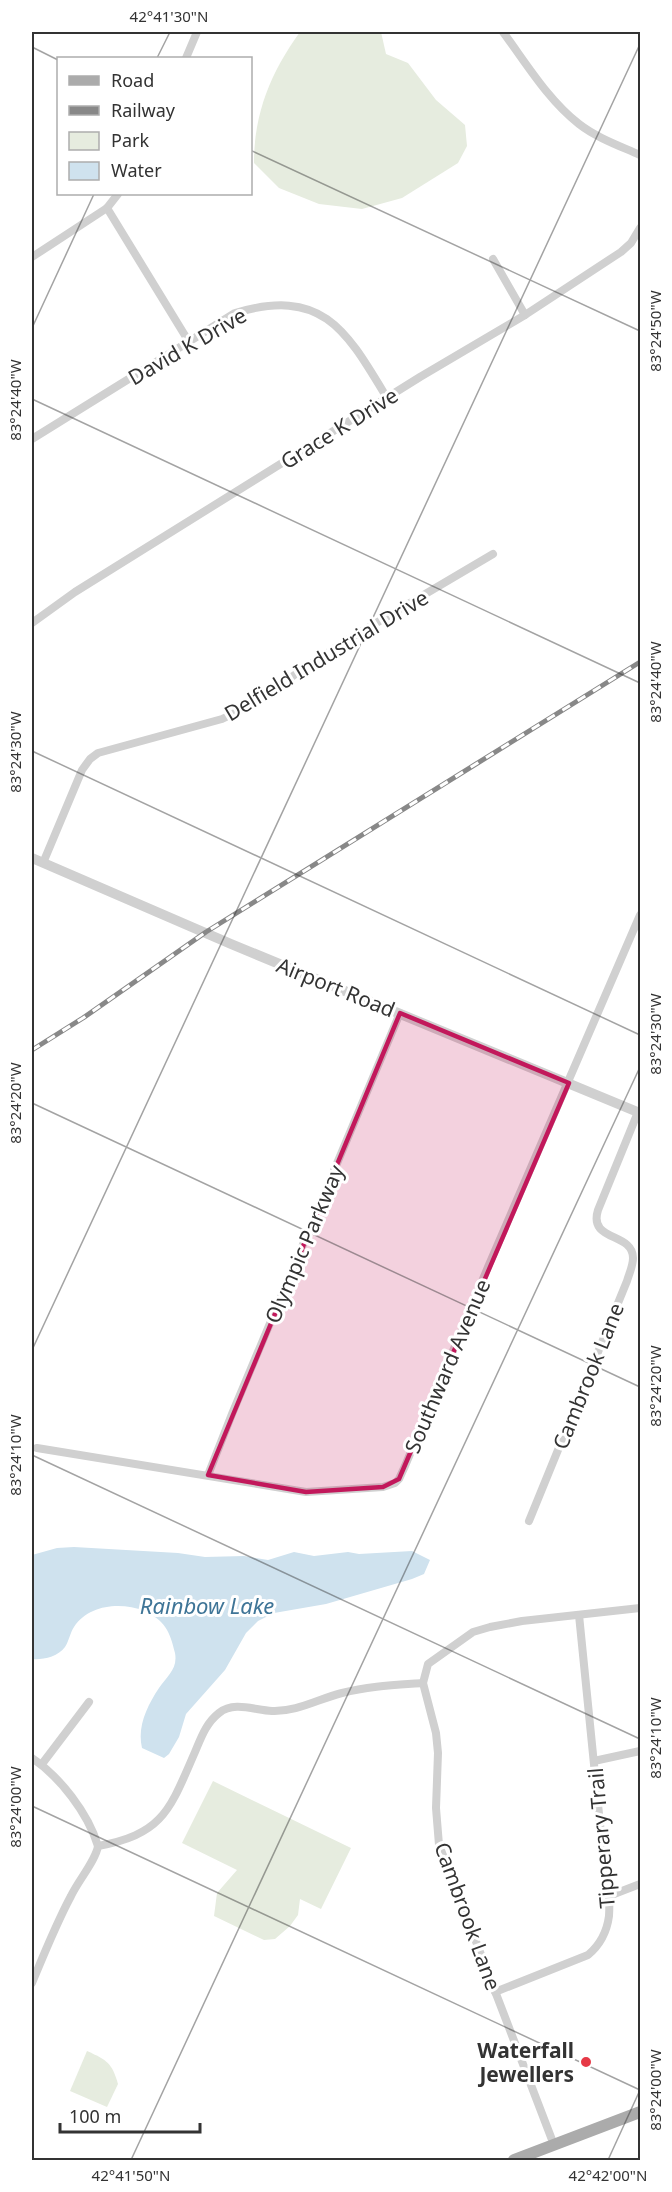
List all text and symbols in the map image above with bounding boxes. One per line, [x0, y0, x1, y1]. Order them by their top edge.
text: 42°41'30"N [130, 6, 208, 26]
legend [57, 57, 252, 195]
text: Road [111, 68, 154, 92]
text: Railway [111, 98, 176, 122]
text: Park [111, 128, 149, 152]
text: Water [111, 158, 162, 182]
text: 83°24'50"W [645, 290, 665, 372]
street label: David K Drive [123, 301, 251, 391]
text: 83°24'40"W [5, 359, 25, 441]
street label: Grace K Drive [275, 381, 403, 475]
street label: Delfield Industrial Drive [219, 583, 433, 727]
text: 83°24'40"W [645, 641, 665, 723]
text: 83°24'30"W [5, 711, 25, 793]
street label: Airport Road [273, 951, 399, 1023]
text: 83°24'30"W [645, 993, 665, 1075]
text: 83°24'20"W [5, 1062, 25, 1144]
street label: Olympic Parkway [258, 1160, 350, 1327]
street label: Southward Avenue [398, 1275, 496, 1457]
street label: Cambrook Lane [546, 1299, 630, 1453]
text: 83°24'20"W [645, 1345, 665, 1427]
text: 83°24'10"W [5, 1414, 25, 1496]
water label: Rainbow Lake [140, 1590, 274, 1620]
text: 83°24'10"W [645, 1697, 665, 1779]
text: 83°24'00"W [5, 1766, 25, 1848]
street label: Tipperary Trail [581, 1766, 621, 1910]
street label: Cambrook Lane [428, 1838, 508, 1994]
place label: Waterfall Jewellers [477, 2036, 574, 2088]
text: 83°24'00"W [645, 2049, 665, 2131]
marker: Waterfall Jewellers [579, 2055, 593, 2069]
scale bar [60, 2096, 200, 2134]
text: 100 m [69, 2104, 121, 2128]
text: 42°41'50"N [92, 2165, 170, 2185]
text: 42°42'00"N [569, 2165, 647, 2185]

